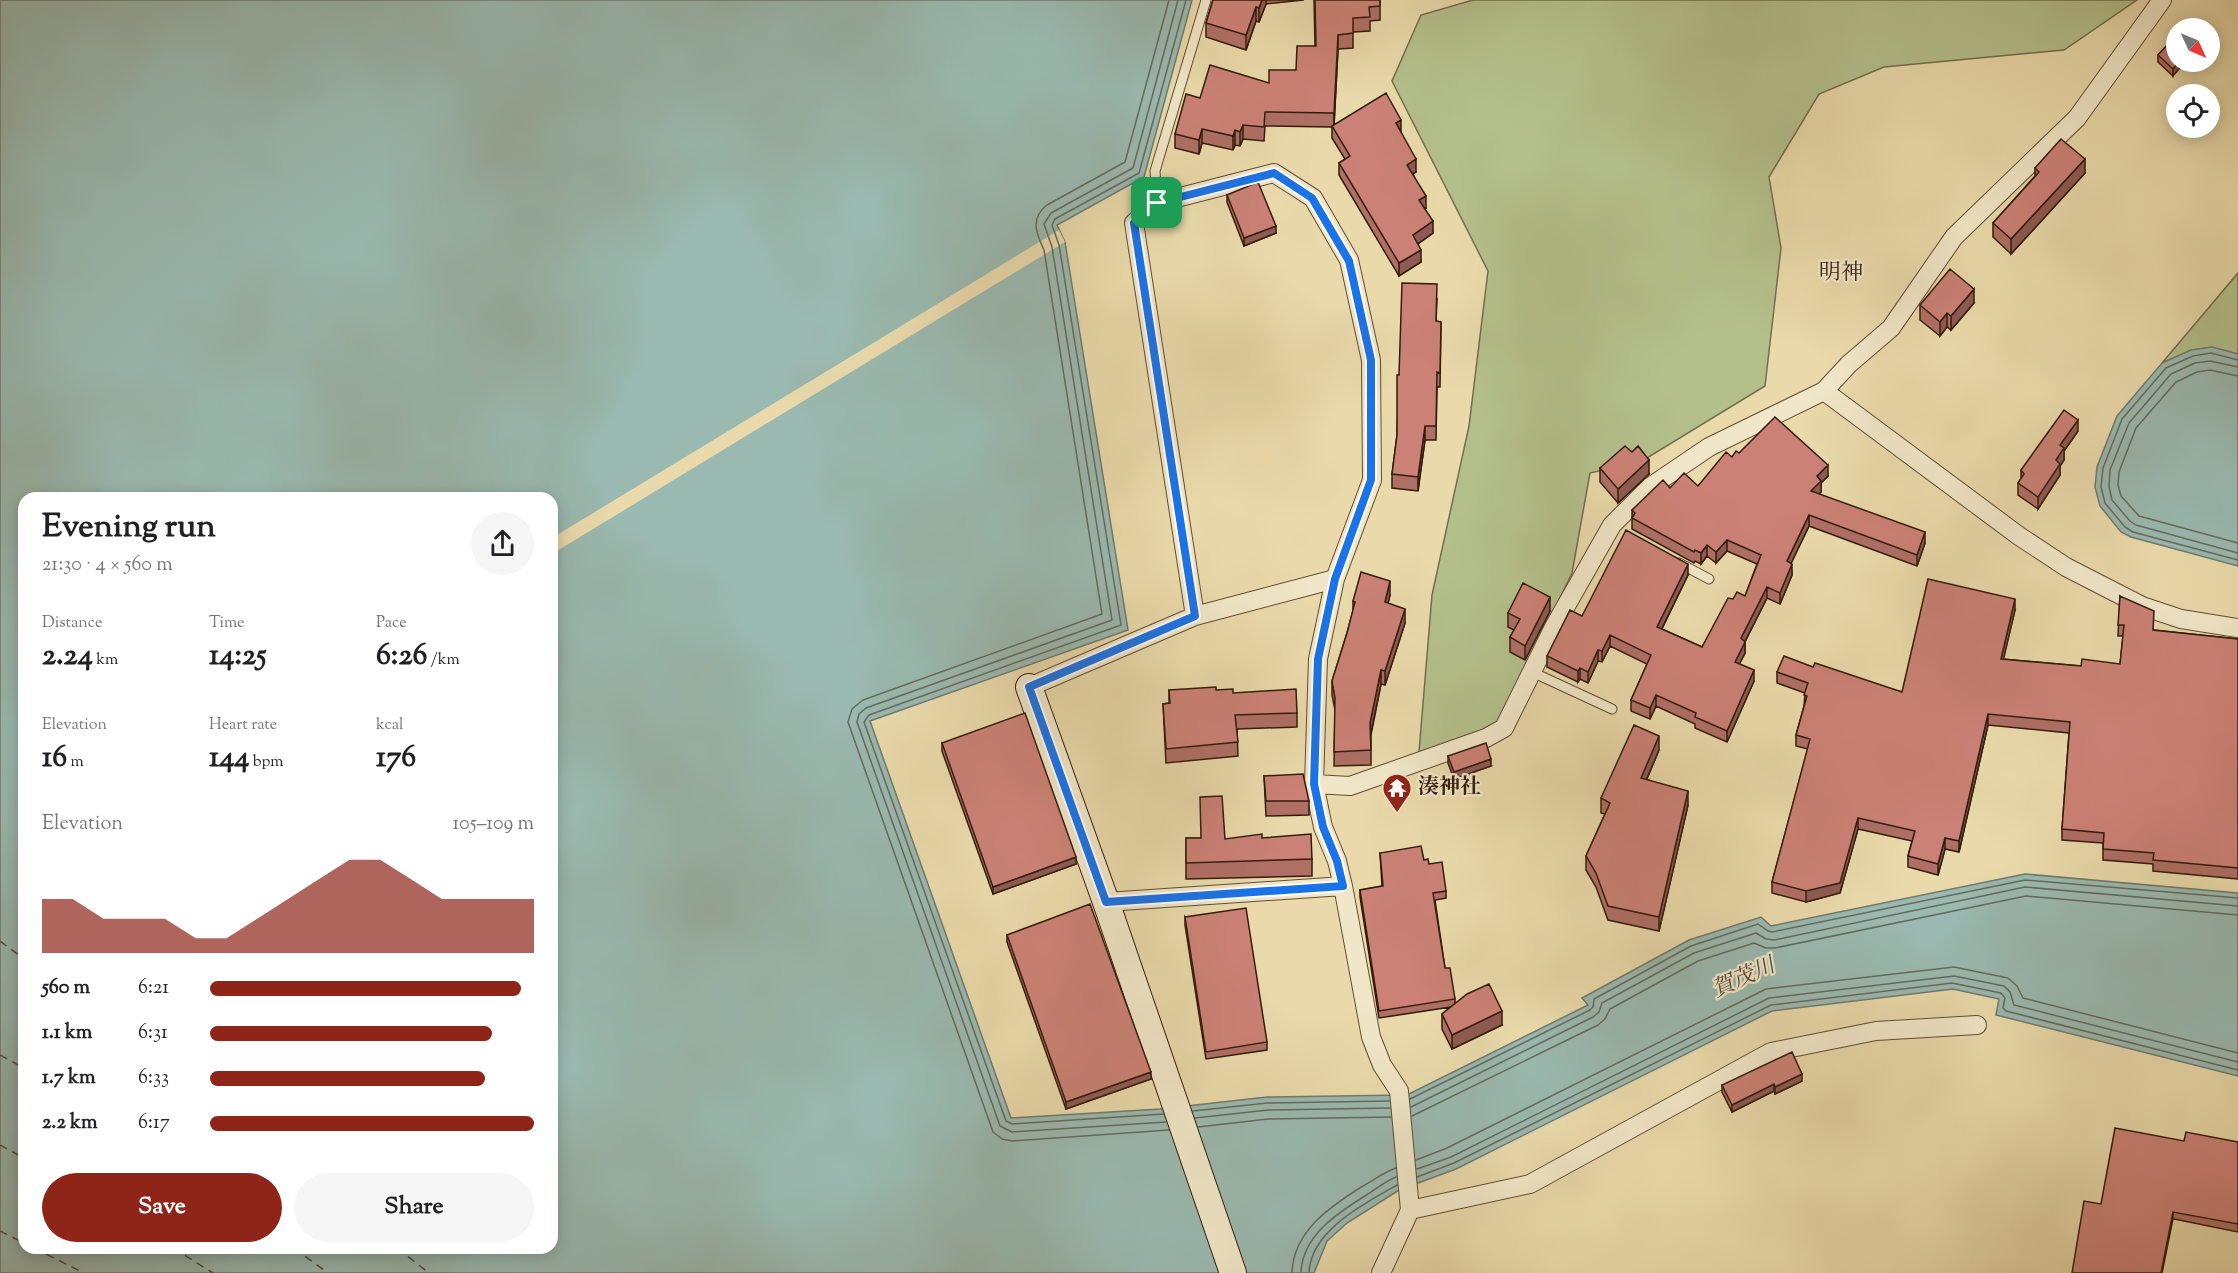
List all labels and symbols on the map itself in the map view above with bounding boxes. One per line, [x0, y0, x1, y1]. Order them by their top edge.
north arrow [2166, 18, 2220, 72]
pin [1131, 177, 1182, 228]
district label: 明神 [1819, 258, 1863, 290]
temple icon: 湊神社 [1381, 772, 1413, 814]
place label: 湊神社 [1418, 773, 1481, 803]
water label: 賀茂川 [1707, 950, 1782, 1007]

